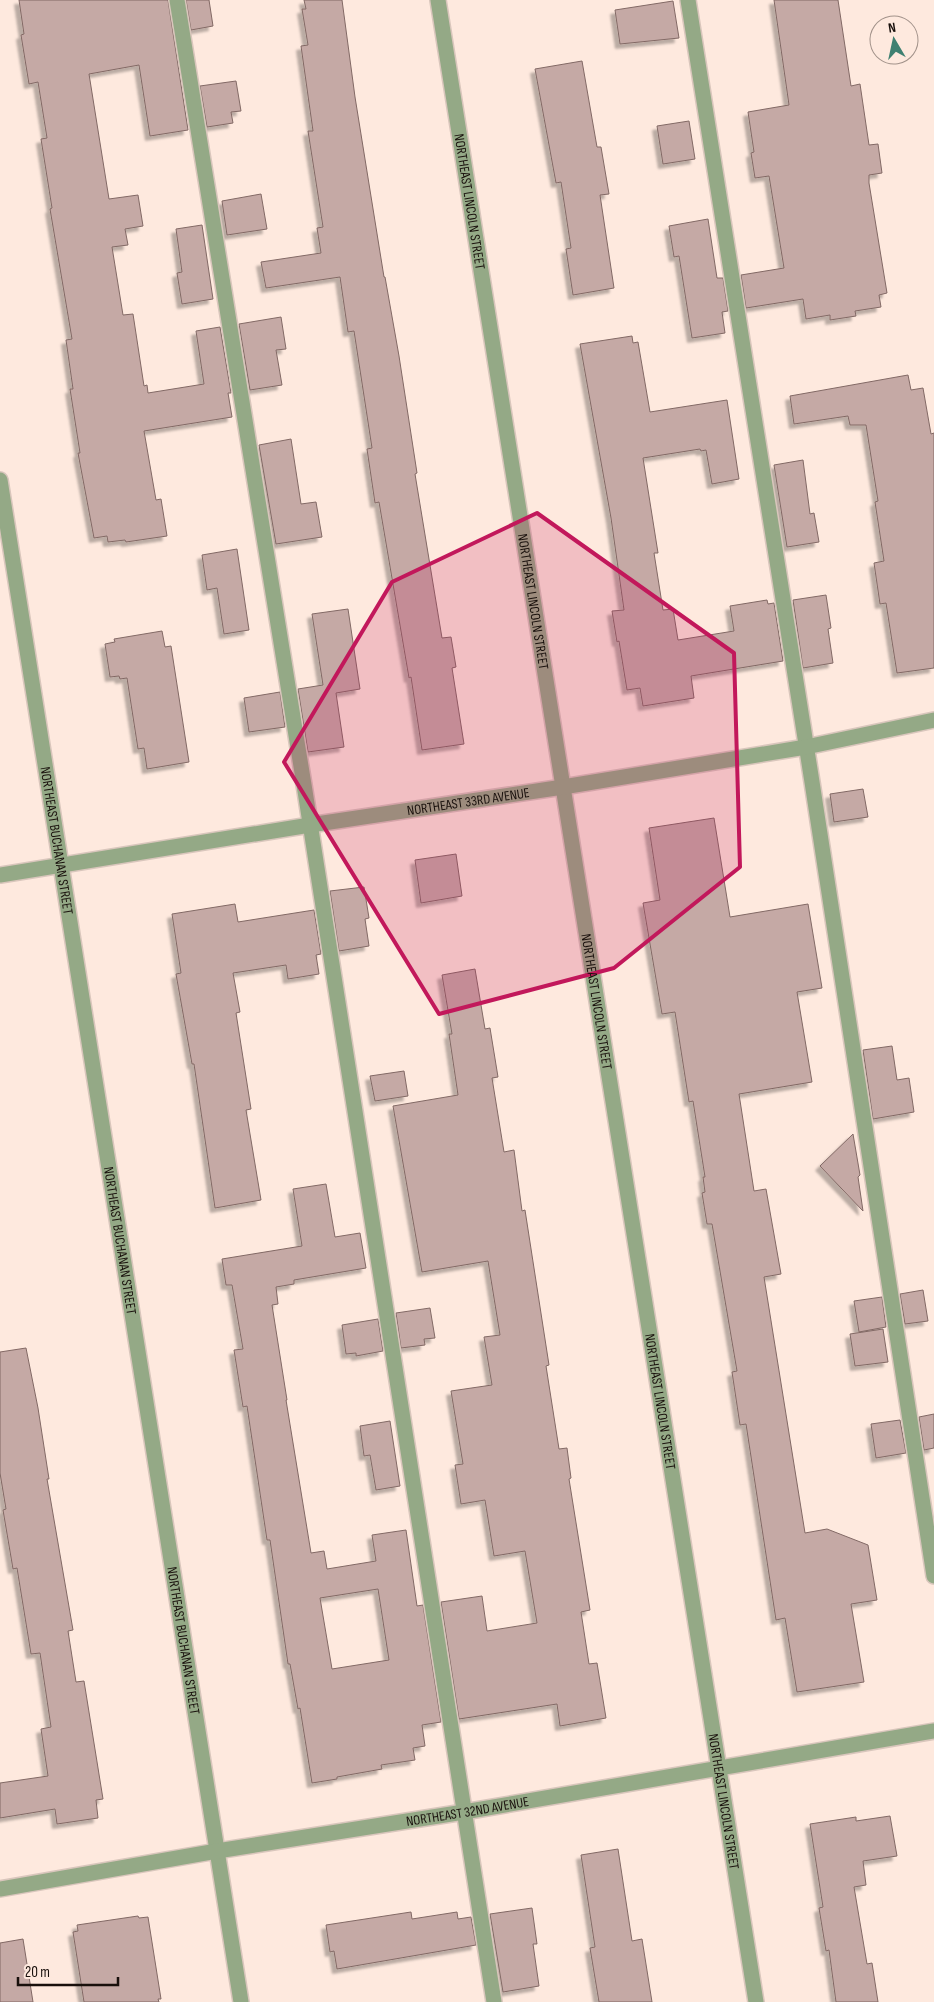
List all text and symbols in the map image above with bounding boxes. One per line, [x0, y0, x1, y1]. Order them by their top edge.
north arrow [869, 15, 919, 65]
text: N [887, 19, 897, 37]
street label: NORTHEAST LINCOLN STREET [450, 132, 489, 271]
street label: NORTHEAST LINCOLN STREET [514, 532, 552, 671]
street label: NORTHEAST BUCHANAN STREET [37, 765, 77, 916]
street label: NORTHEAST 33RD AVENUE [406, 784, 531, 819]
street label: NORTHEAST LINCOLN STREET [577, 932, 616, 1071]
street label: NORTHEAST BUCHANAN STREET [100, 1165, 140, 1316]
street label: NORTHEAST LINCOLN STREET [641, 1332, 679, 1471]
street label: NORTHEAST BUCHANAN STREET [163, 1565, 203, 1716]
street label: NORTHEAST LINCOLN STREET [704, 1732, 743, 1871]
street label: NORTHEAST 32ND AVENUE [405, 1793, 530, 1830]
scale bar [18, 1954, 118, 1986]
text: 20 m [25, 1963, 50, 1982]

